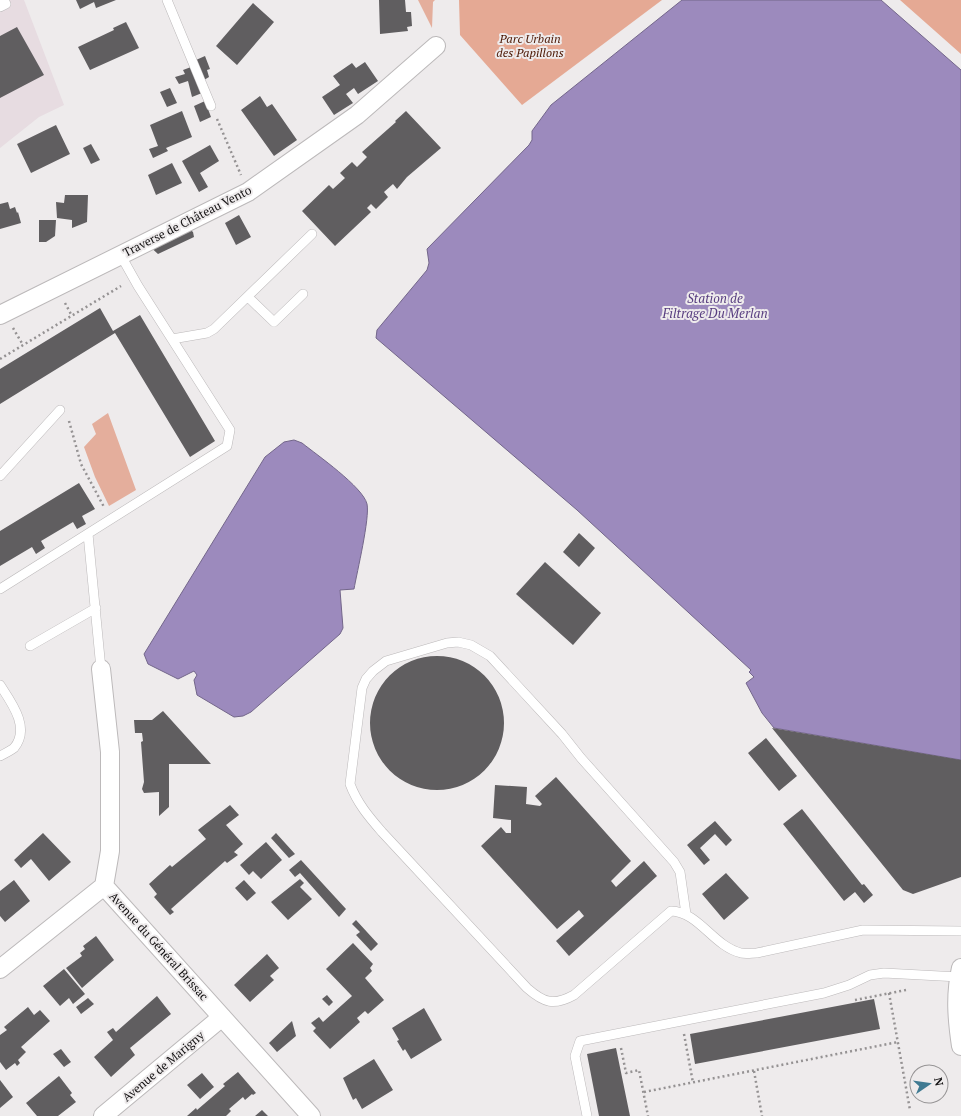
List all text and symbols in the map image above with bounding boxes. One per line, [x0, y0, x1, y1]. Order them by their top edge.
park label: Parc Urbain des Papillons [496, 31, 564, 60]
street label: Traverse de Château Vento [120, 182, 254, 260]
water label: Station de Filtrage Du Merlan [661, 289, 768, 322]
street label: Avenue du Général Brissac [106, 889, 212, 1004]
street label: Avenue de Marigny [119, 1027, 208, 1105]
north arrow [909, 1064, 949, 1104]
text: N [931, 1076, 947, 1088]

